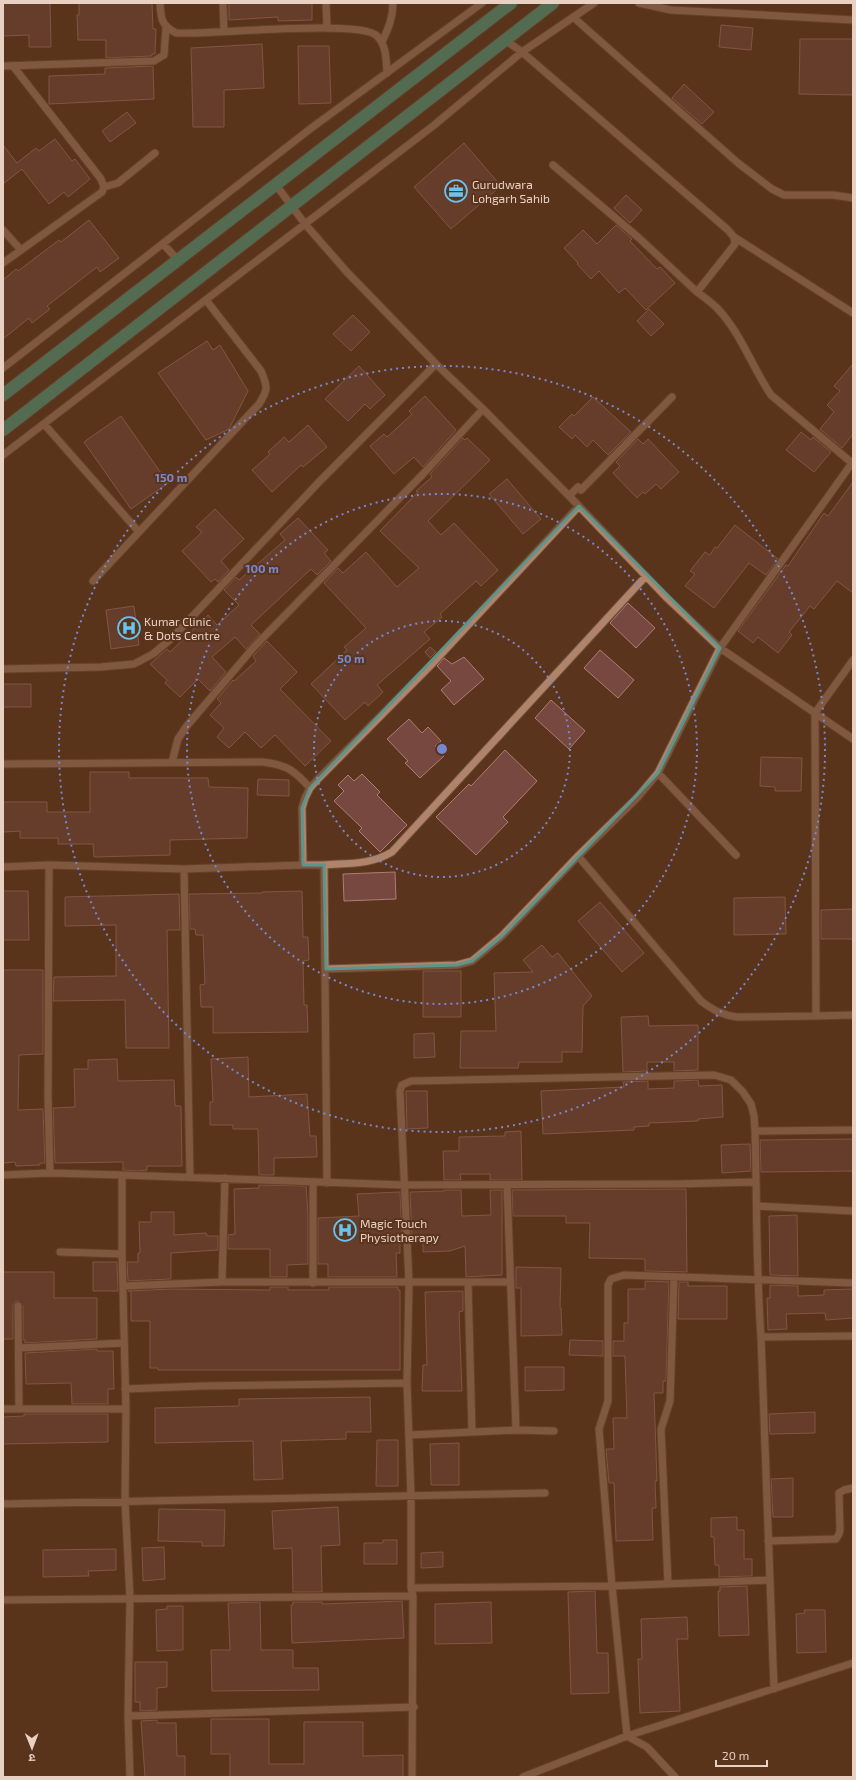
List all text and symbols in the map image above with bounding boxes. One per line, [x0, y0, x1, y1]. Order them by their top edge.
place label: Gurudwara Lohgarh Sahib [472, 177, 550, 205]
office icon: Gurudwara Lohgarh Sahib [443, 178, 469, 204]
text: 150 m [155, 470, 187, 484]
text: 100 m [245, 561, 279, 575]
place label: Kumar Clinic & Dots Centre [144, 614, 220, 642]
hospital icon: Kumar Clinic & Dots Centre [116, 615, 142, 641]
text: 50 m [337, 651, 365, 665]
centre of rings [435, 742, 449, 756]
place label: Magic Touch Physiotherapy [360, 1216, 440, 1244]
hospital icon: Magic Touch Physiotherapy [332, 1217, 358, 1243]
north arrow [12, 1728, 52, 1768]
scale bar [716, 1742, 767, 1768]
text: 20 m [722, 1748, 749, 1762]
text: उ [28, 1752, 36, 1765]

